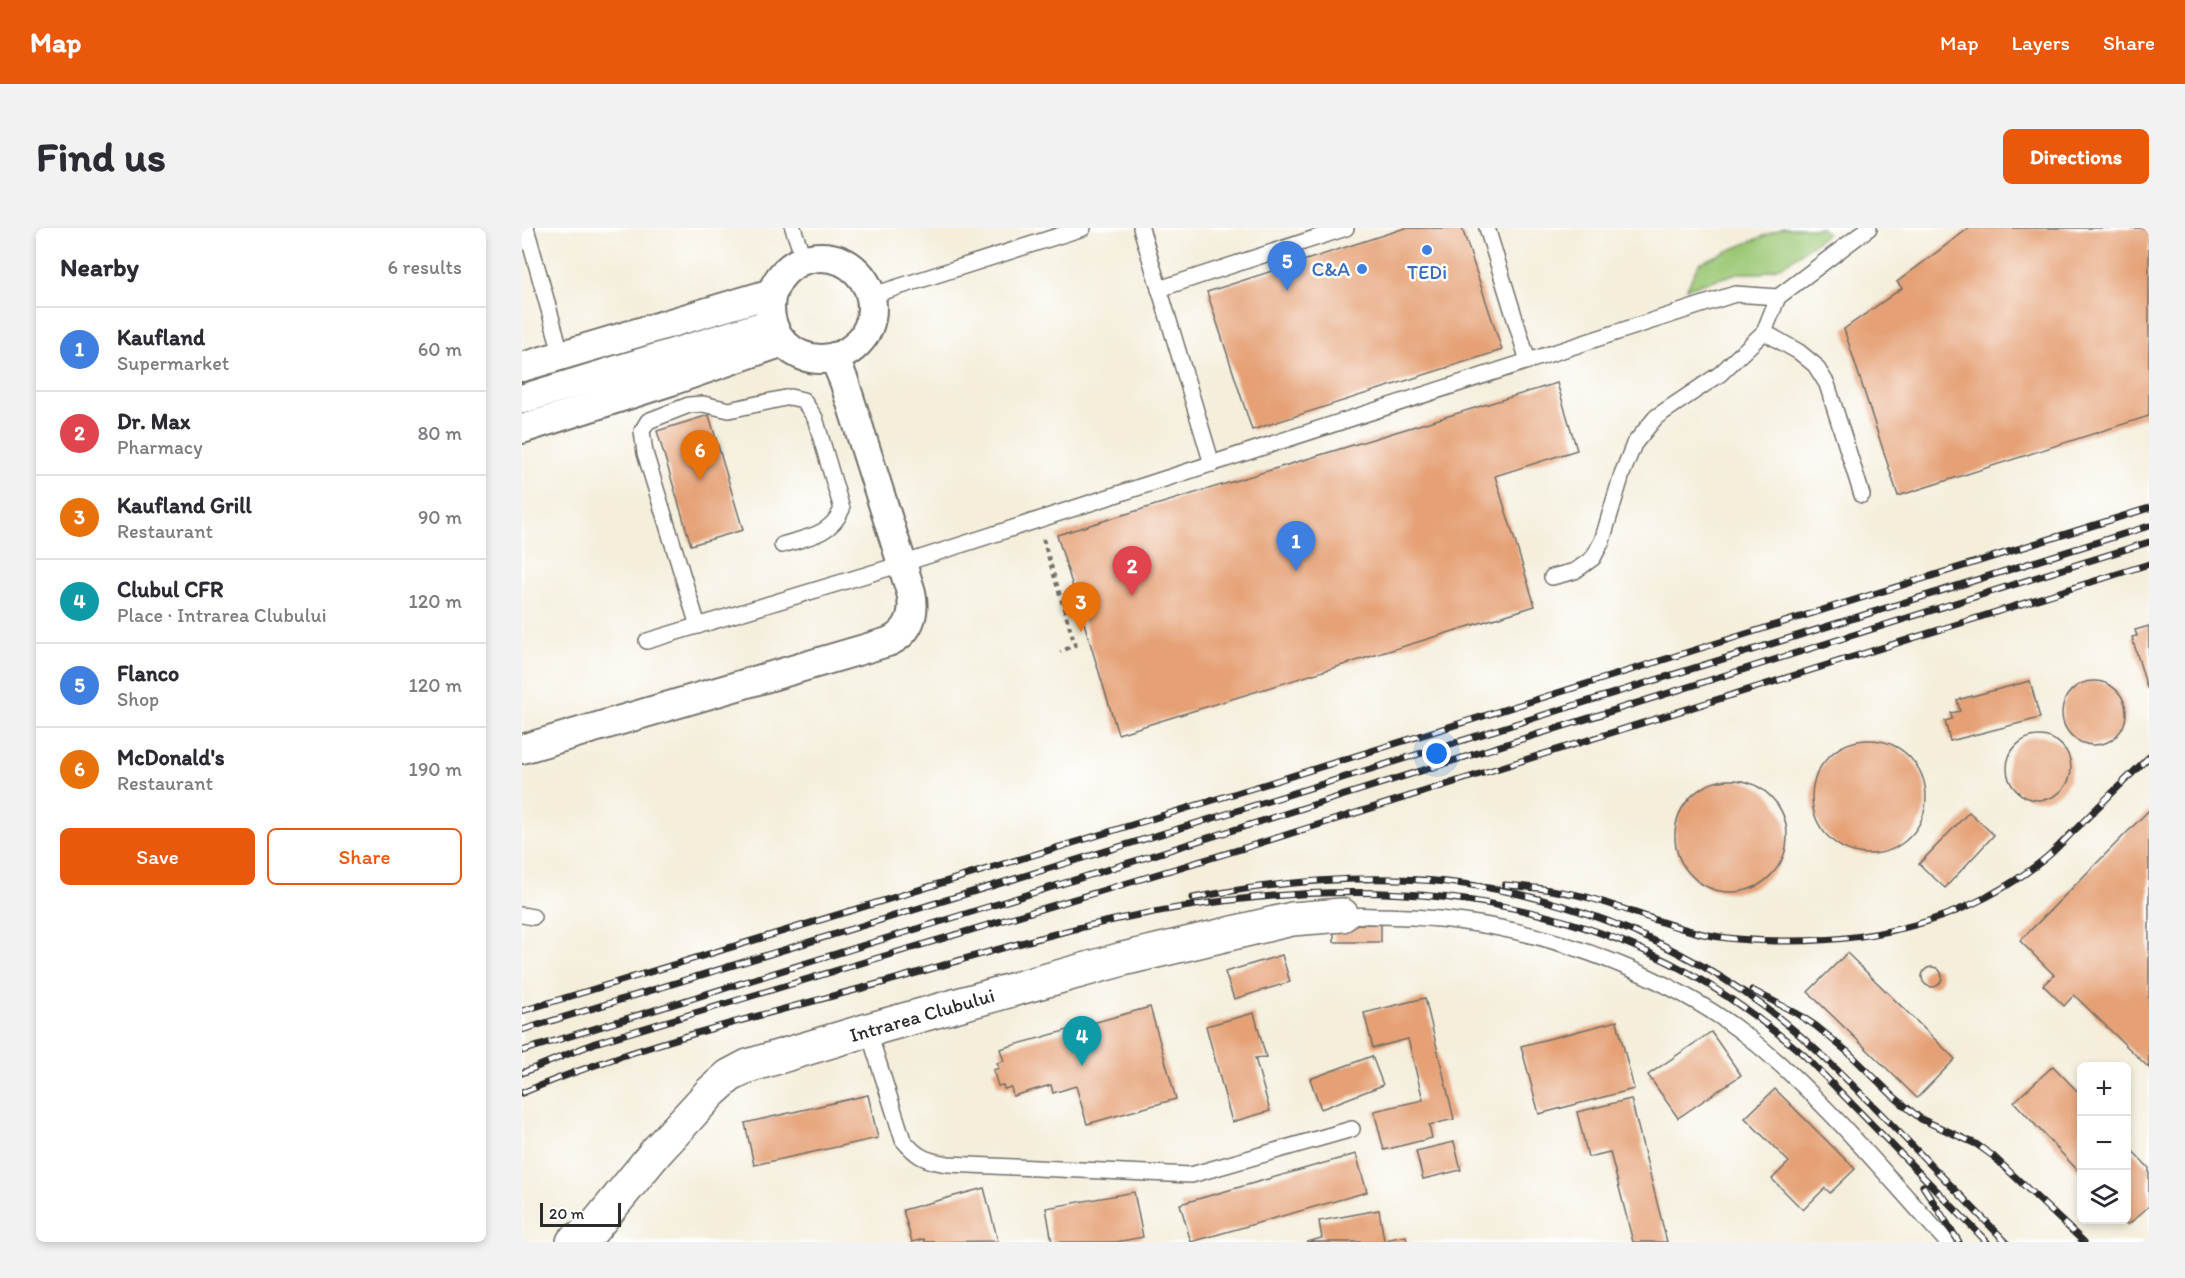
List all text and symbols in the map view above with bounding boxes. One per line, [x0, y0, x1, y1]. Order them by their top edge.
text: Map [30, 25, 81, 59]
text: Map [1940, 30, 1979, 55]
text: Layers [2012, 30, 2070, 55]
text: Share [2103, 30, 2155, 55]
button: Directions [2003, 129, 2149, 184]
text: Find us [36, 131, 166, 182]
pin: 5 [1268, 242, 1306, 291]
marker: TEDi [1420, 243, 1434, 257]
text: Nearby [60, 251, 139, 283]
text: 6 results [388, 255, 462, 279]
place label: C&A [1311, 257, 1350, 281]
place label: TEDi [1407, 260, 1447, 284]
marker: C&A [1355, 262, 1369, 276]
text: Kaufland [117, 324, 205, 351]
text: 1 [75, 337, 84, 361]
text: 60 m [418, 337, 462, 361]
text: Supermarket [117, 351, 229, 375]
text: Dr. Max [117, 408, 190, 435]
text: 2 [74, 421, 85, 445]
text: 80 m [417, 421, 462, 445]
pin: 6 [680, 430, 720, 480]
text: Pharmacy [117, 435, 203, 459]
text: Kaufland Grill [117, 492, 252, 519]
text: 3 [74, 505, 85, 529]
text: 90 m [418, 505, 462, 529]
text: Restaurant [117, 519, 213, 543]
pin: 1 [1276, 522, 1316, 571]
pin: 2 [1112, 546, 1152, 596]
text: Clubul CFR [117, 576, 223, 603]
pin: 3 [1062, 582, 1100, 632]
text: 4 [73, 589, 86, 613]
text: 120 m [409, 589, 462, 613]
text: Place · Intrarea Clubului [117, 603, 327, 627]
text: Flanco [117, 660, 179, 687]
text: 5 [74, 673, 85, 697]
text: 120 m [409, 673, 462, 697]
text: Shop [117, 687, 159, 711]
your location [1422, 739, 1451, 768]
text: McDonald's [117, 744, 225, 771]
text: 6 [74, 757, 85, 781]
text: 190 m [409, 757, 462, 781]
text: Restaurant [117, 771, 213, 795]
button: Save [60, 828, 255, 885]
button: Share [267, 828, 462, 885]
street label: Intrarea Clubului [847, 983, 997, 1047]
pin: 4 [1062, 1016, 1102, 1066]
map controls [2077, 1062, 2131, 1224]
button: + [2077, 1062, 2131, 1116]
button: − [2077, 1116, 2131, 1170]
button: layers [2077, 1170, 2131, 1224]
scale bar [540, 1200, 621, 1228]
text: 20 m [549, 1204, 584, 1223]

